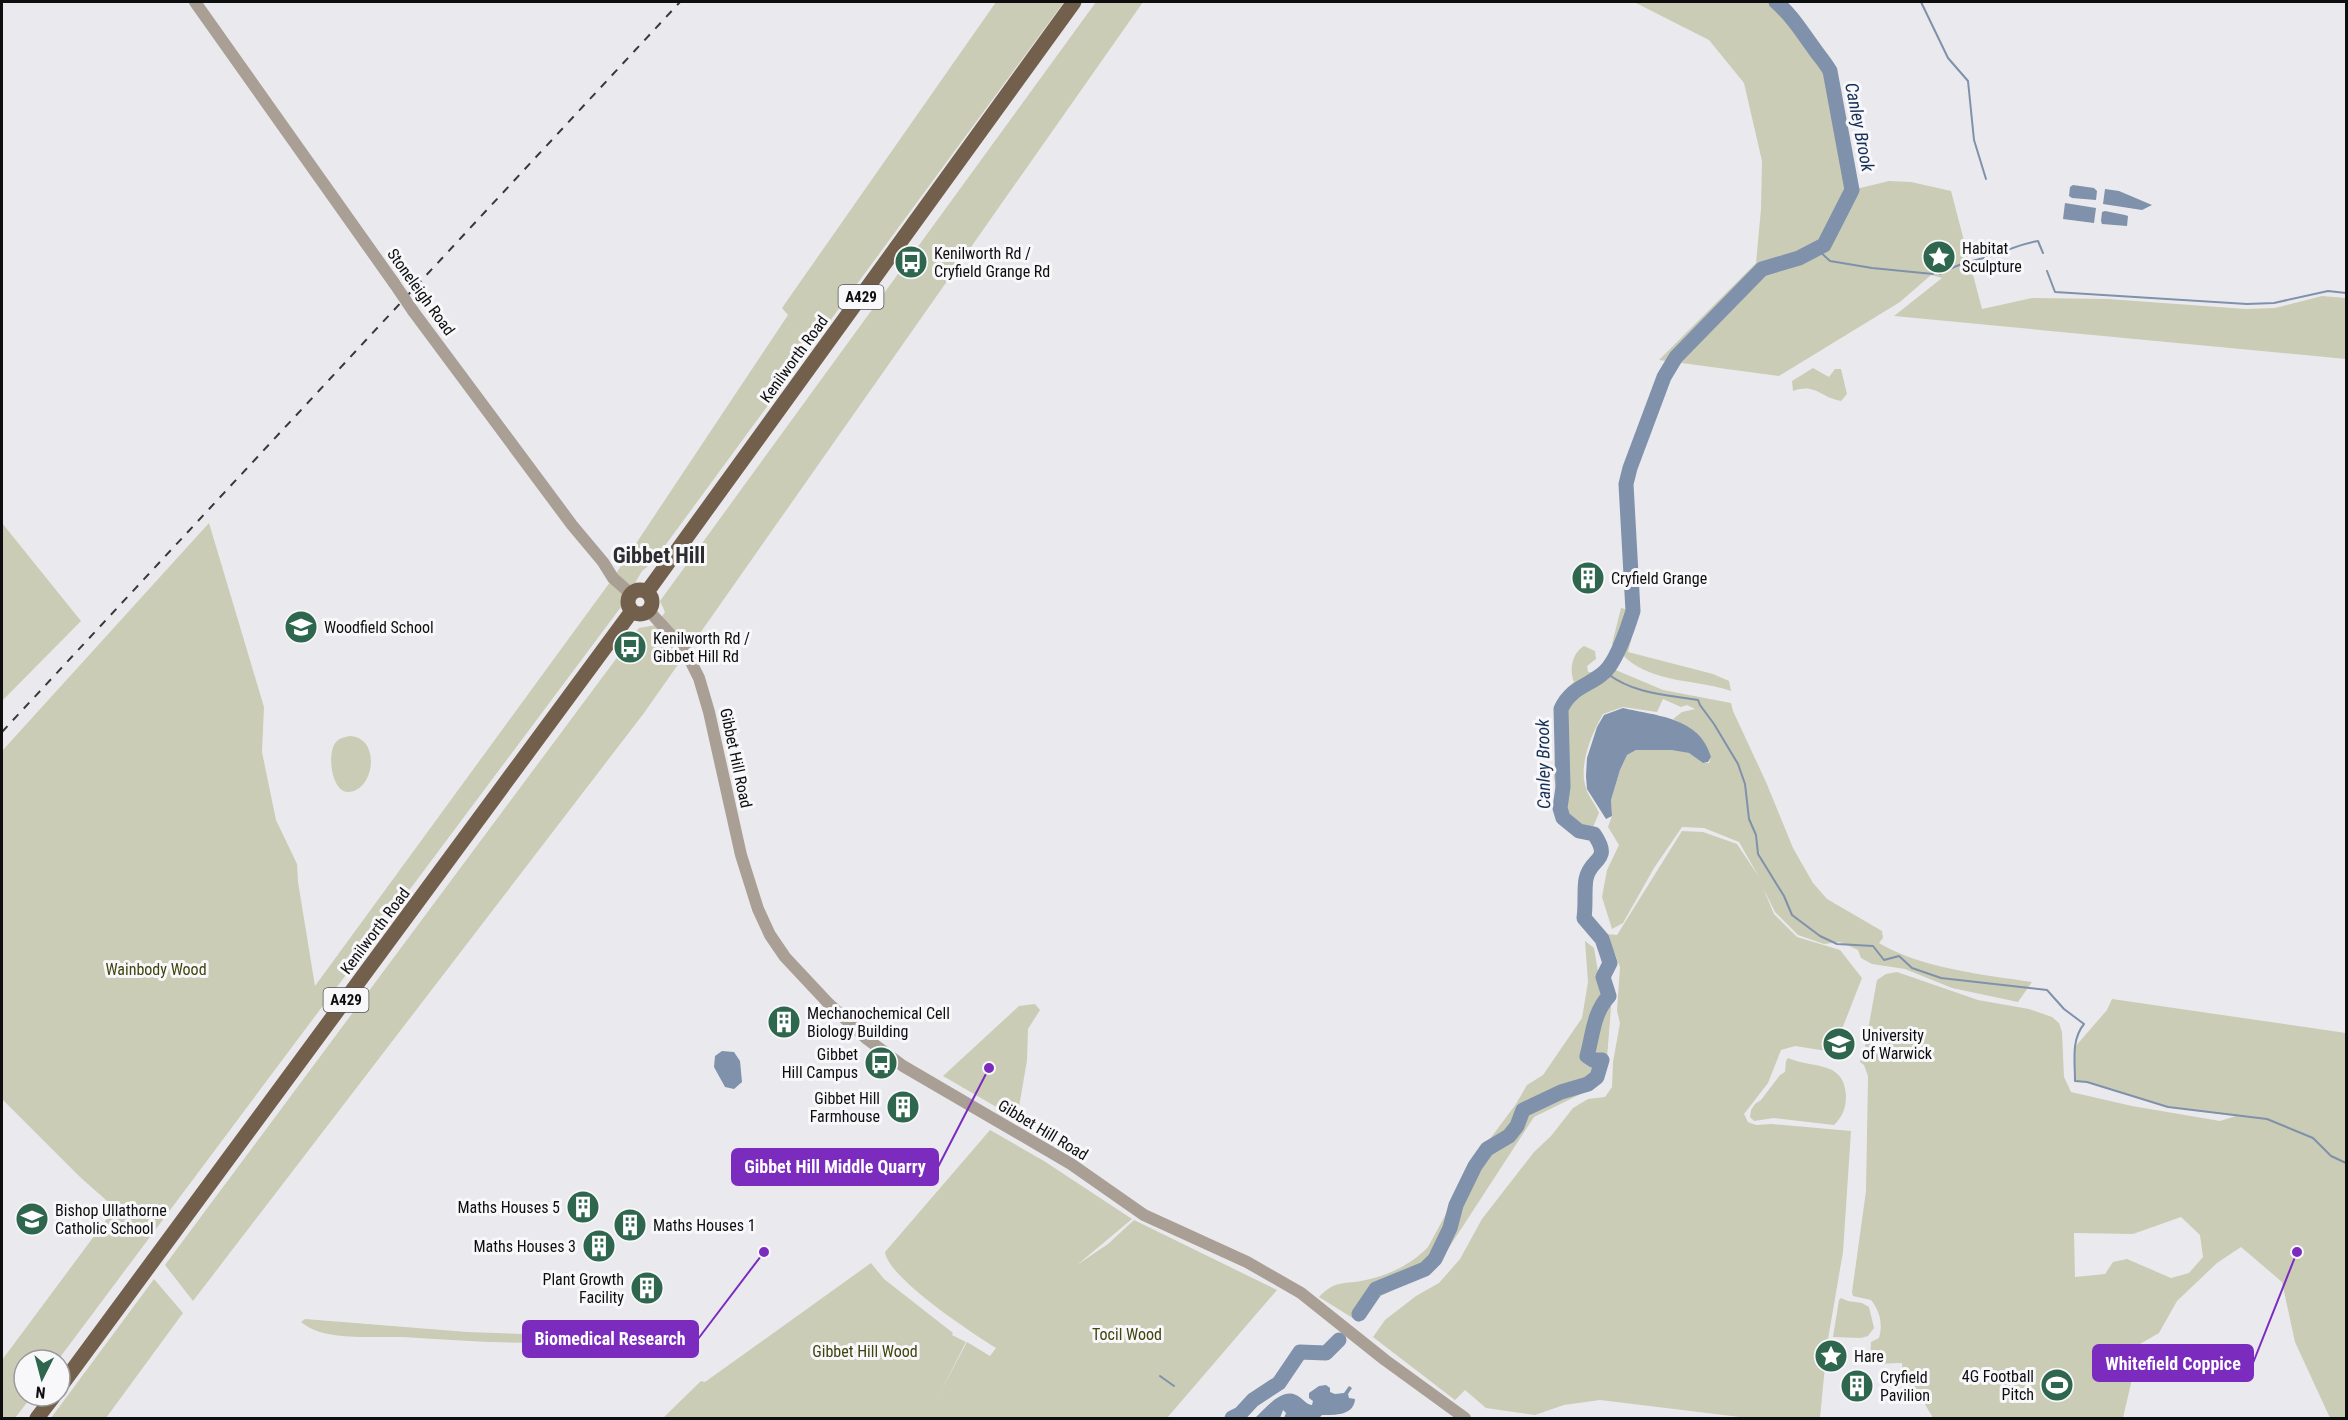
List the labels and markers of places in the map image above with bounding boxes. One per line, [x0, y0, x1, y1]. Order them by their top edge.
place icon: Habitat Sculpture [1921, 239, 1957, 275]
place label: Habitat Sculpture [1962, 239, 2022, 276]
bus stop icon: Kenilworth Rd / Cryfield Grange Rd [893, 244, 929, 280]
place label: Kenilworth Rd / Cryfield Grange Rd [934, 244, 1050, 281]
building icon: Cryfield Grange [1570, 560, 1606, 596]
place label: Cryfield Grange [1611, 569, 1707, 588]
school or university icon: Woodfield School [283, 609, 319, 645]
place label: Woodfield School [324, 618, 434, 637]
bus stop icon: Kenilworth Rd / Gibbet Hill Rd [612, 629, 648, 665]
place label: Kenilworth Rd / Gibbet Hill Rd [653, 629, 750, 666]
building icon: Mechanochemical Cell Biology Building [766, 1004, 802, 1040]
place label: Mechanochemical Cell Biology Building [807, 1004, 950, 1041]
school or university icon: University of Warwick [1821, 1026, 1857, 1062]
place label: University of Warwick [1862, 1026, 1933, 1063]
place label: Gibbet Hill Campus [782, 1045, 858, 1082]
bus stop icon: Gibbet Hill Campus [863, 1045, 899, 1081]
place label: Gibbet Hill Farmhouse [810, 1089, 880, 1126]
building icon: Gibbet Hill Farmhouse [885, 1089, 921, 1125]
callout: Gibbet Hill Middle Quarry [732, 1149, 938, 1185]
building icon: Maths Houses 5 [565, 1189, 601, 1225]
place label: Maths Houses 5 [457, 1198, 560, 1217]
school or university icon: Bishop Ullathorne Catholic School [14, 1201, 50, 1237]
place label: Bishop Ullathorne Catholic School [55, 1201, 167, 1238]
building icon: Maths Houses 1 [612, 1207, 648, 1243]
place label: Maths Houses 1 [653, 1216, 756, 1235]
building icon: Maths Houses 3 [581, 1228, 617, 1264]
place label: Maths Houses 3 [473, 1237, 576, 1256]
place label: Plant Growth Facility [543, 1270, 624, 1307]
building icon: Plant Growth Facility [629, 1270, 665, 1306]
callout: Biomedical Research [523, 1321, 698, 1357]
place icon: Hare [1813, 1338, 1849, 1374]
callout: Whitefield Coppice [2093, 1345, 2253, 1381]
place label: Hare [1854, 1347, 1884, 1366]
place label: 4G Football Pitch [1962, 1367, 2034, 1404]
sports icon: 4G Football Pitch [2039, 1367, 2075, 1403]
building icon: Cryfield Pavilion [1839, 1368, 1875, 1404]
place label: Cryfield Pavilion [1880, 1368, 1930, 1405]

